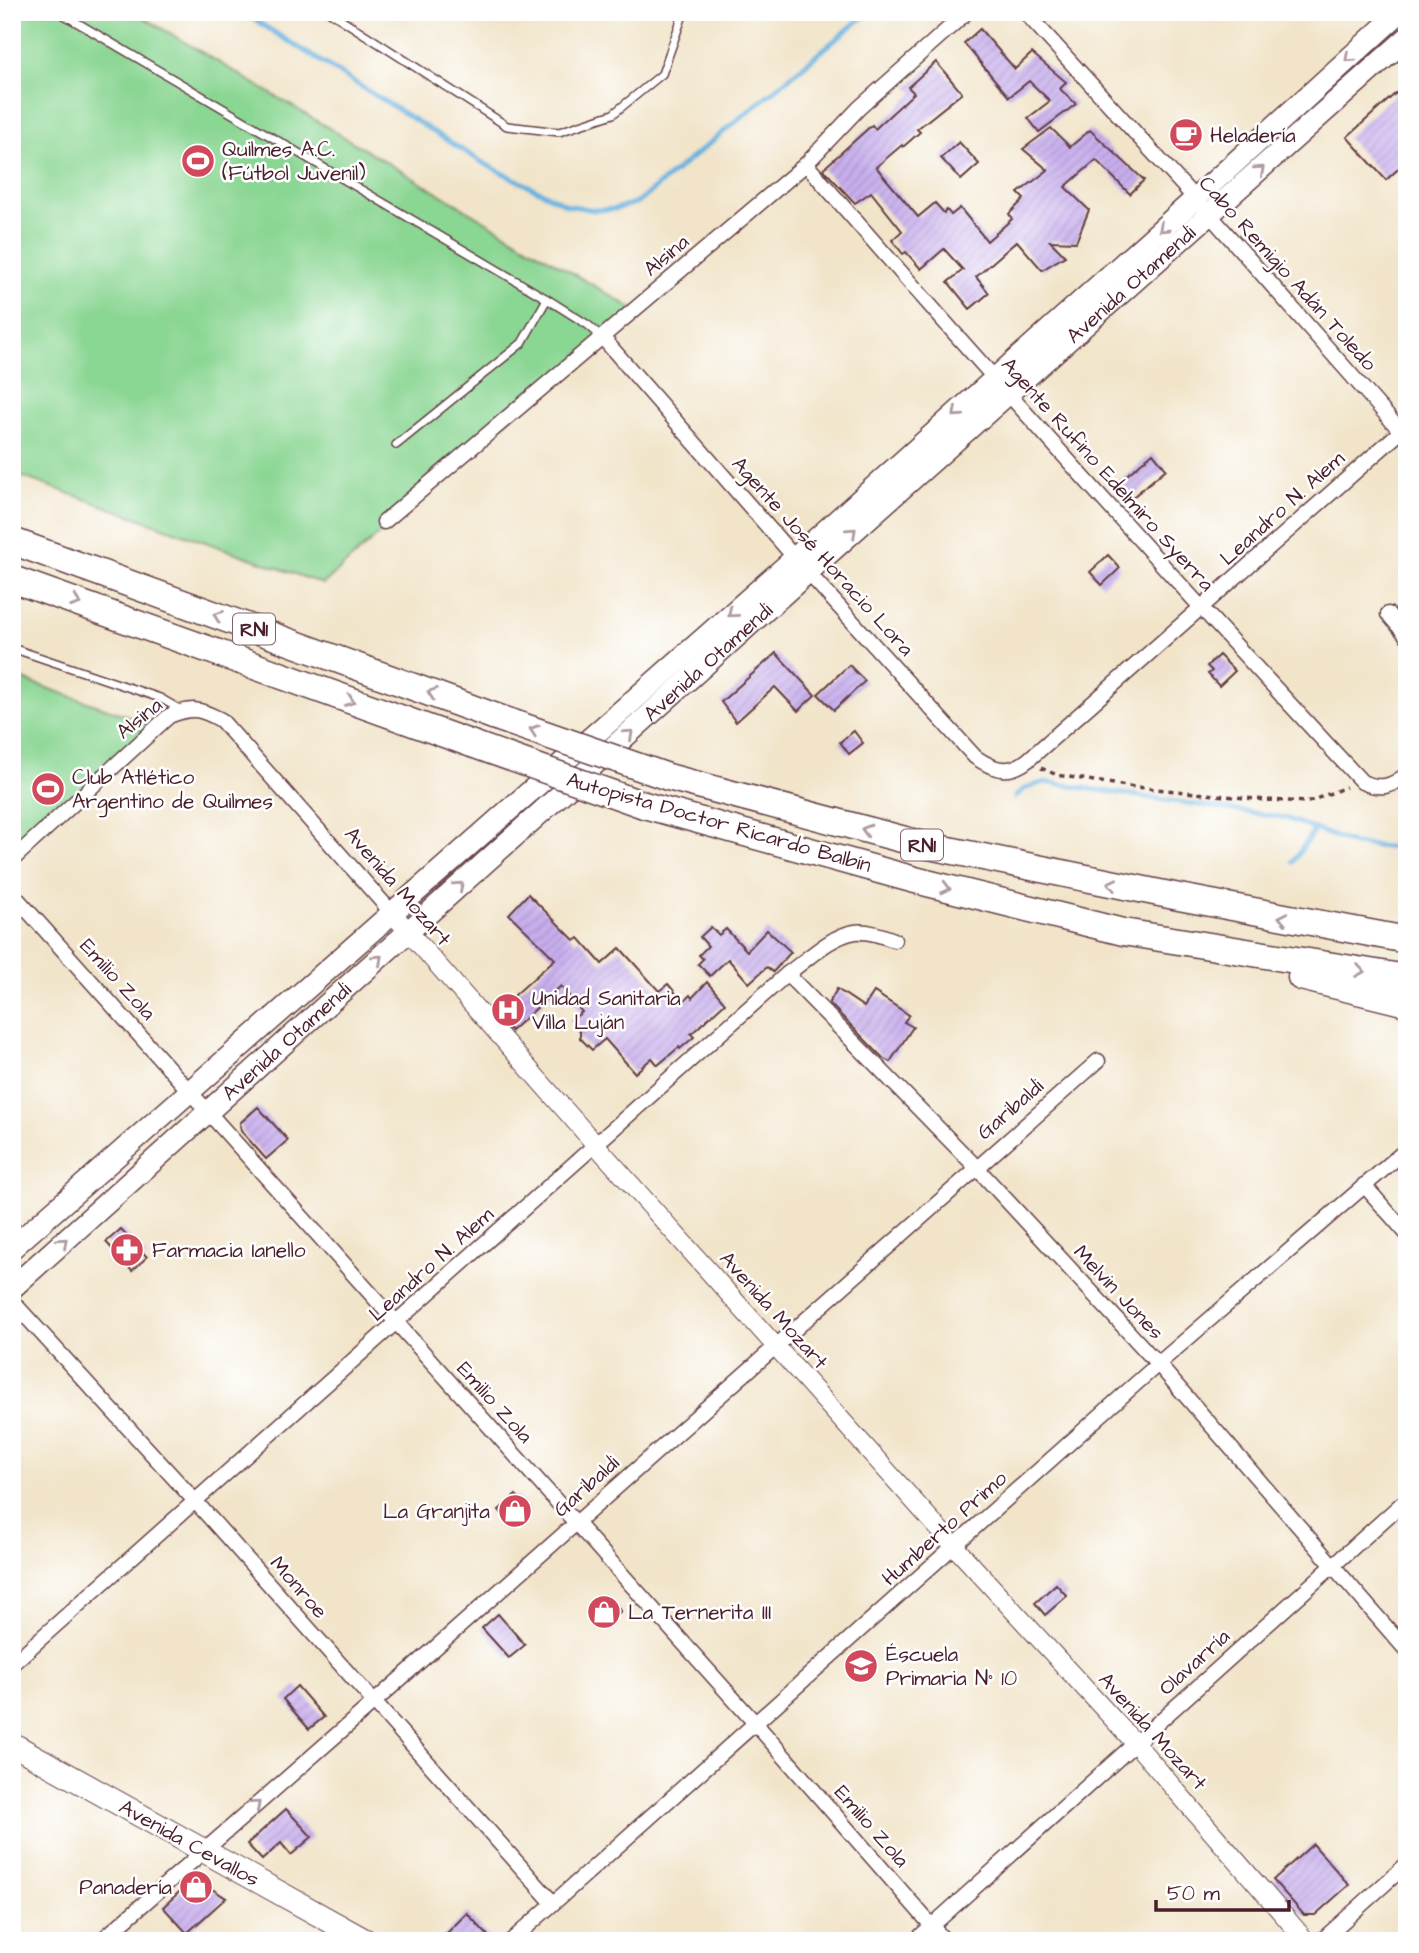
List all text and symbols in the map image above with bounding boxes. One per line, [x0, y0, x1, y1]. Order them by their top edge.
one-way arrow [1344, 50, 1357, 62]
cafe icon: Heladería [1167, 116, 1205, 154]
place label: Heladería [1210, 121, 1296, 150]
place label: Quilmes A.C. (Fútbol Juvenil) [222, 135, 366, 188]
sports icon: Quilmes A.C. (Fútbol Juvenil) [179, 142, 217, 180]
one-way arrow [1252, 166, 1265, 178]
street label: Cabo Remigio Adán Toledo [1191, 169, 1383, 379]
street label: Avenida Otamendi [1060, 219, 1202, 350]
one-way arrow [1158, 220, 1171, 232]
street label: Alsina [637, 227, 696, 283]
street label: Agente Rufino Edelmiro Syerra [993, 351, 1221, 599]
one-way arrow [952, 405, 965, 417]
street label: Leandro N. Alem [1214, 444, 1351, 572]
street label: Agente José Horacio Lora [723, 450, 921, 664]
one-way arrow [844, 528, 857, 541]
one-way arrow [70, 594, 82, 608]
street label: Avenida Otamendi [637, 597, 779, 728]
one-way arrow [727, 605, 740, 617]
one-way arrow [213, 610, 225, 624]
road number: RN1 [233, 614, 275, 644]
one-way arrow [427, 688, 439, 702]
street label: Alsina [110, 691, 169, 746]
one-way arrow [343, 693, 356, 707]
one-way arrow [529, 724, 541, 738]
one-way arrow [620, 730, 633, 742]
place label: Club Atlético Argentino de Quilmes [72, 763, 273, 818]
street label: Autopista Doctor Ricardo Balbín [563, 765, 875, 881]
sports icon: Club Atlético Argentino de Quilmes [29, 770, 67, 808]
street label: Avenida Mozart [338, 820, 458, 953]
one-way arrow [860, 824, 872, 838]
road number: RN1 [901, 830, 943, 860]
one-way arrow [1106, 877, 1118, 892]
one-way arrow [940, 880, 952, 894]
one-way arrow [451, 882, 464, 894]
one-way arrow [1277, 911, 1289, 926]
street label: Emilio Zola [73, 932, 162, 1027]
one-way arrow [370, 955, 383, 967]
one-way arrow [1354, 963, 1366, 978]
street label: Avenida Otamendi [216, 976, 358, 1107]
place label: Unidad Sanitaria Villa Luján [532, 984, 681, 1037]
hospital icon: Unidad Sanitaria Villa Luján [489, 991, 527, 1029]
street label: Garibaldi [971, 1072, 1050, 1146]
street label: Leandro N. Alem [363, 1200, 500, 1328]
pharmacy icon: Farmacia Ianello [108, 1231, 146, 1269]
place label: Farmacia Ianello [152, 1236, 306, 1265]
one-way arrow [55, 1238, 68, 1250]
street label: Melvin Jones [1067, 1238, 1170, 1346]
street label: Avenida Mozart [713, 1245, 835, 1376]
street label: Emilio Zola [450, 1355, 539, 1450]
street label: Garibaldi [547, 1449, 626, 1524]
street label: Humberto Primo [875, 1464, 1013, 1593]
shop icon: La Granjita [496, 1492, 534, 1530]
place label: La Granjita [383, 1497, 490, 1526]
street label: Monroe [263, 1550, 334, 1625]
shop icon: La Ternerita III [585, 1593, 623, 1631]
place label: La Ternerita III [628, 1598, 771, 1627]
street label: Olavarría [1152, 1622, 1236, 1702]
place label: Éscuela Primaria N° 10 [886, 1640, 1017, 1693]
school or university icon: Éscuela Primaria N° 10 [842, 1647, 880, 1685]
street label: Avenida Mozart [1092, 1666, 1214, 1797]
street label: Emilio Zola [828, 1779, 916, 1874]
street label: Avenida Cevallos [114, 1793, 264, 1894]
one-way arrow [248, 1801, 261, 1813]
shop icon: Panadería [177, 1868, 215, 1906]
scale bar [1156, 1869, 1290, 1913]
place label: Panadería [79, 1873, 172, 1902]
text: 50 m [1167, 1879, 1221, 1908]

